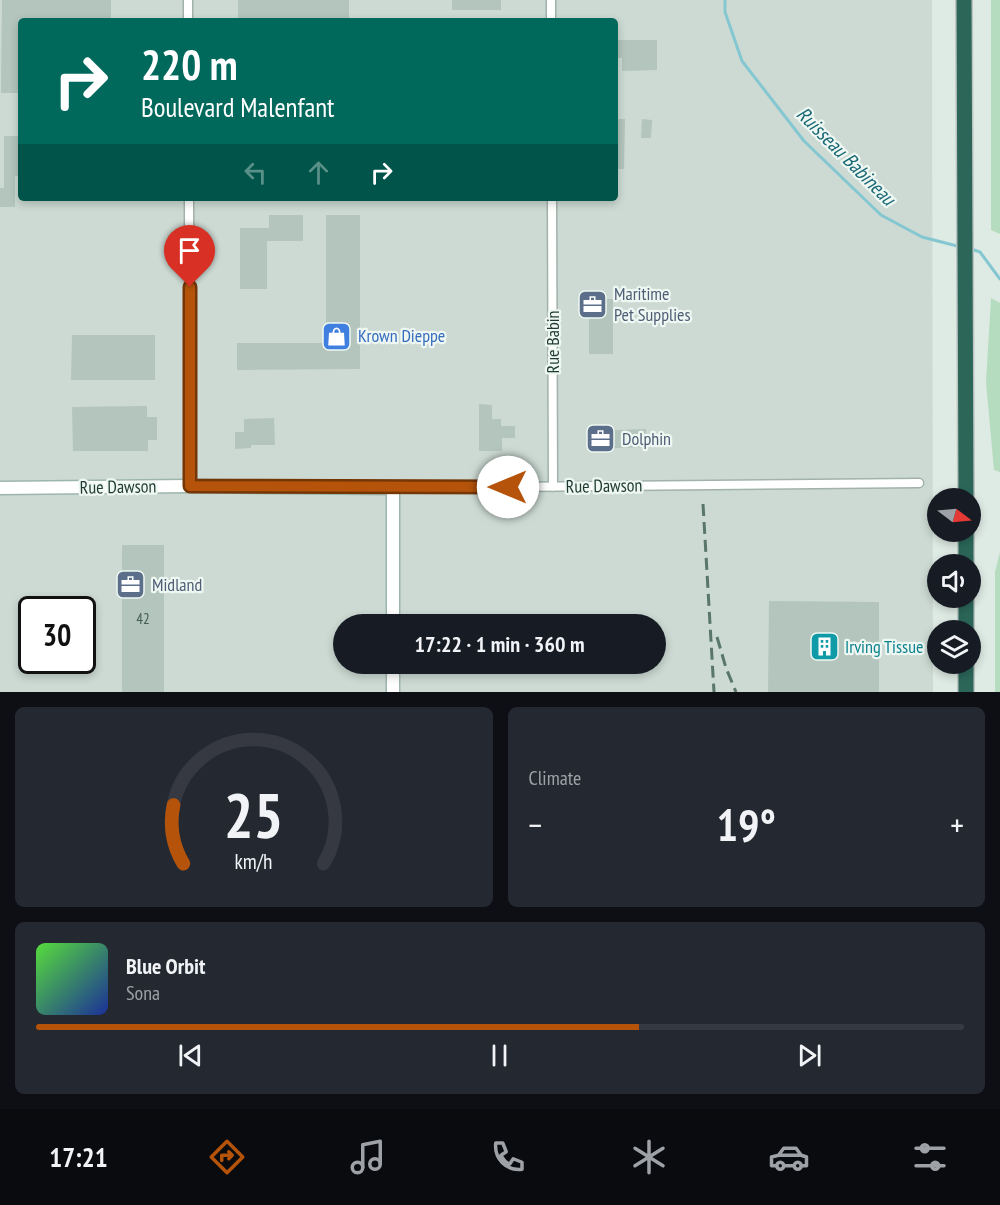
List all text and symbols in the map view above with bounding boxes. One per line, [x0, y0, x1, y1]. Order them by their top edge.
text: 220 m [141, 37, 238, 92]
icon: right [42, 42, 120, 120]
text: Boulevard Malenfant [141, 90, 334, 124]
water label: Ruisseau Babineau [791, 101, 902, 212]
icon: left [239, 156, 272, 189]
icon: ahead [302, 156, 335, 189]
icon: right [365, 156, 398, 189]
pin [164, 225, 215, 287]
icon: arrive [173, 234, 206, 267]
place label: Maritime Pet Supplies [614, 282, 691, 326]
office icon: Maritime Pet Supplies [577, 288, 609, 320]
street label: Rue Babin [541, 311, 564, 374]
shop icon: Krown Dieppe [321, 320, 353, 352]
place label: Krown Dieppe [358, 324, 445, 347]
office icon: Dolphin [585, 423, 617, 455]
place label: Dolphin [622, 427, 671, 450]
position arrow [476, 455, 540, 519]
street label: Rue Dawson [565, 473, 643, 498]
street label: Rue Dawson [79, 474, 157, 499]
north arrow [927, 488, 981, 542]
map controls [927, 488, 981, 674]
button: sound [927, 554, 981, 608]
office icon: Midland [115, 569, 147, 601]
place label: Midland [152, 573, 202, 596]
speed limit sign: 30 [18, 596, 96, 674]
house number: 42 [136, 609, 150, 628]
button: layers [927, 620, 981, 674]
text: 17:22 · 1 min · 360 m [414, 630, 585, 658]
building icon: Irving Tissue [808, 631, 840, 663]
place label: Irving Tissue [845, 635, 923, 658]
text: Climate [529, 765, 581, 791]
text: 25 [224, 774, 284, 855]
text: 19° [717, 795, 776, 853]
text: − [529, 803, 542, 846]
text: + [950, 803, 964, 846]
text: km/h [235, 847, 273, 875]
text: Blue Orbit [126, 952, 205, 980]
text: Sona [126, 980, 160, 1006]
icon: previous [174, 1039, 207, 1072]
icon: pause [483, 1039, 516, 1072]
icon: next [793, 1039, 826, 1072]
icon: directions [206, 1136, 248, 1178]
icon: music [347, 1136, 389, 1178]
icon: phone [487, 1136, 529, 1178]
icon: climate [628, 1136, 670, 1178]
icon: car [768, 1136, 810, 1178]
icon: filters [909, 1136, 951, 1178]
text: 17:21 [49, 1140, 108, 1174]

